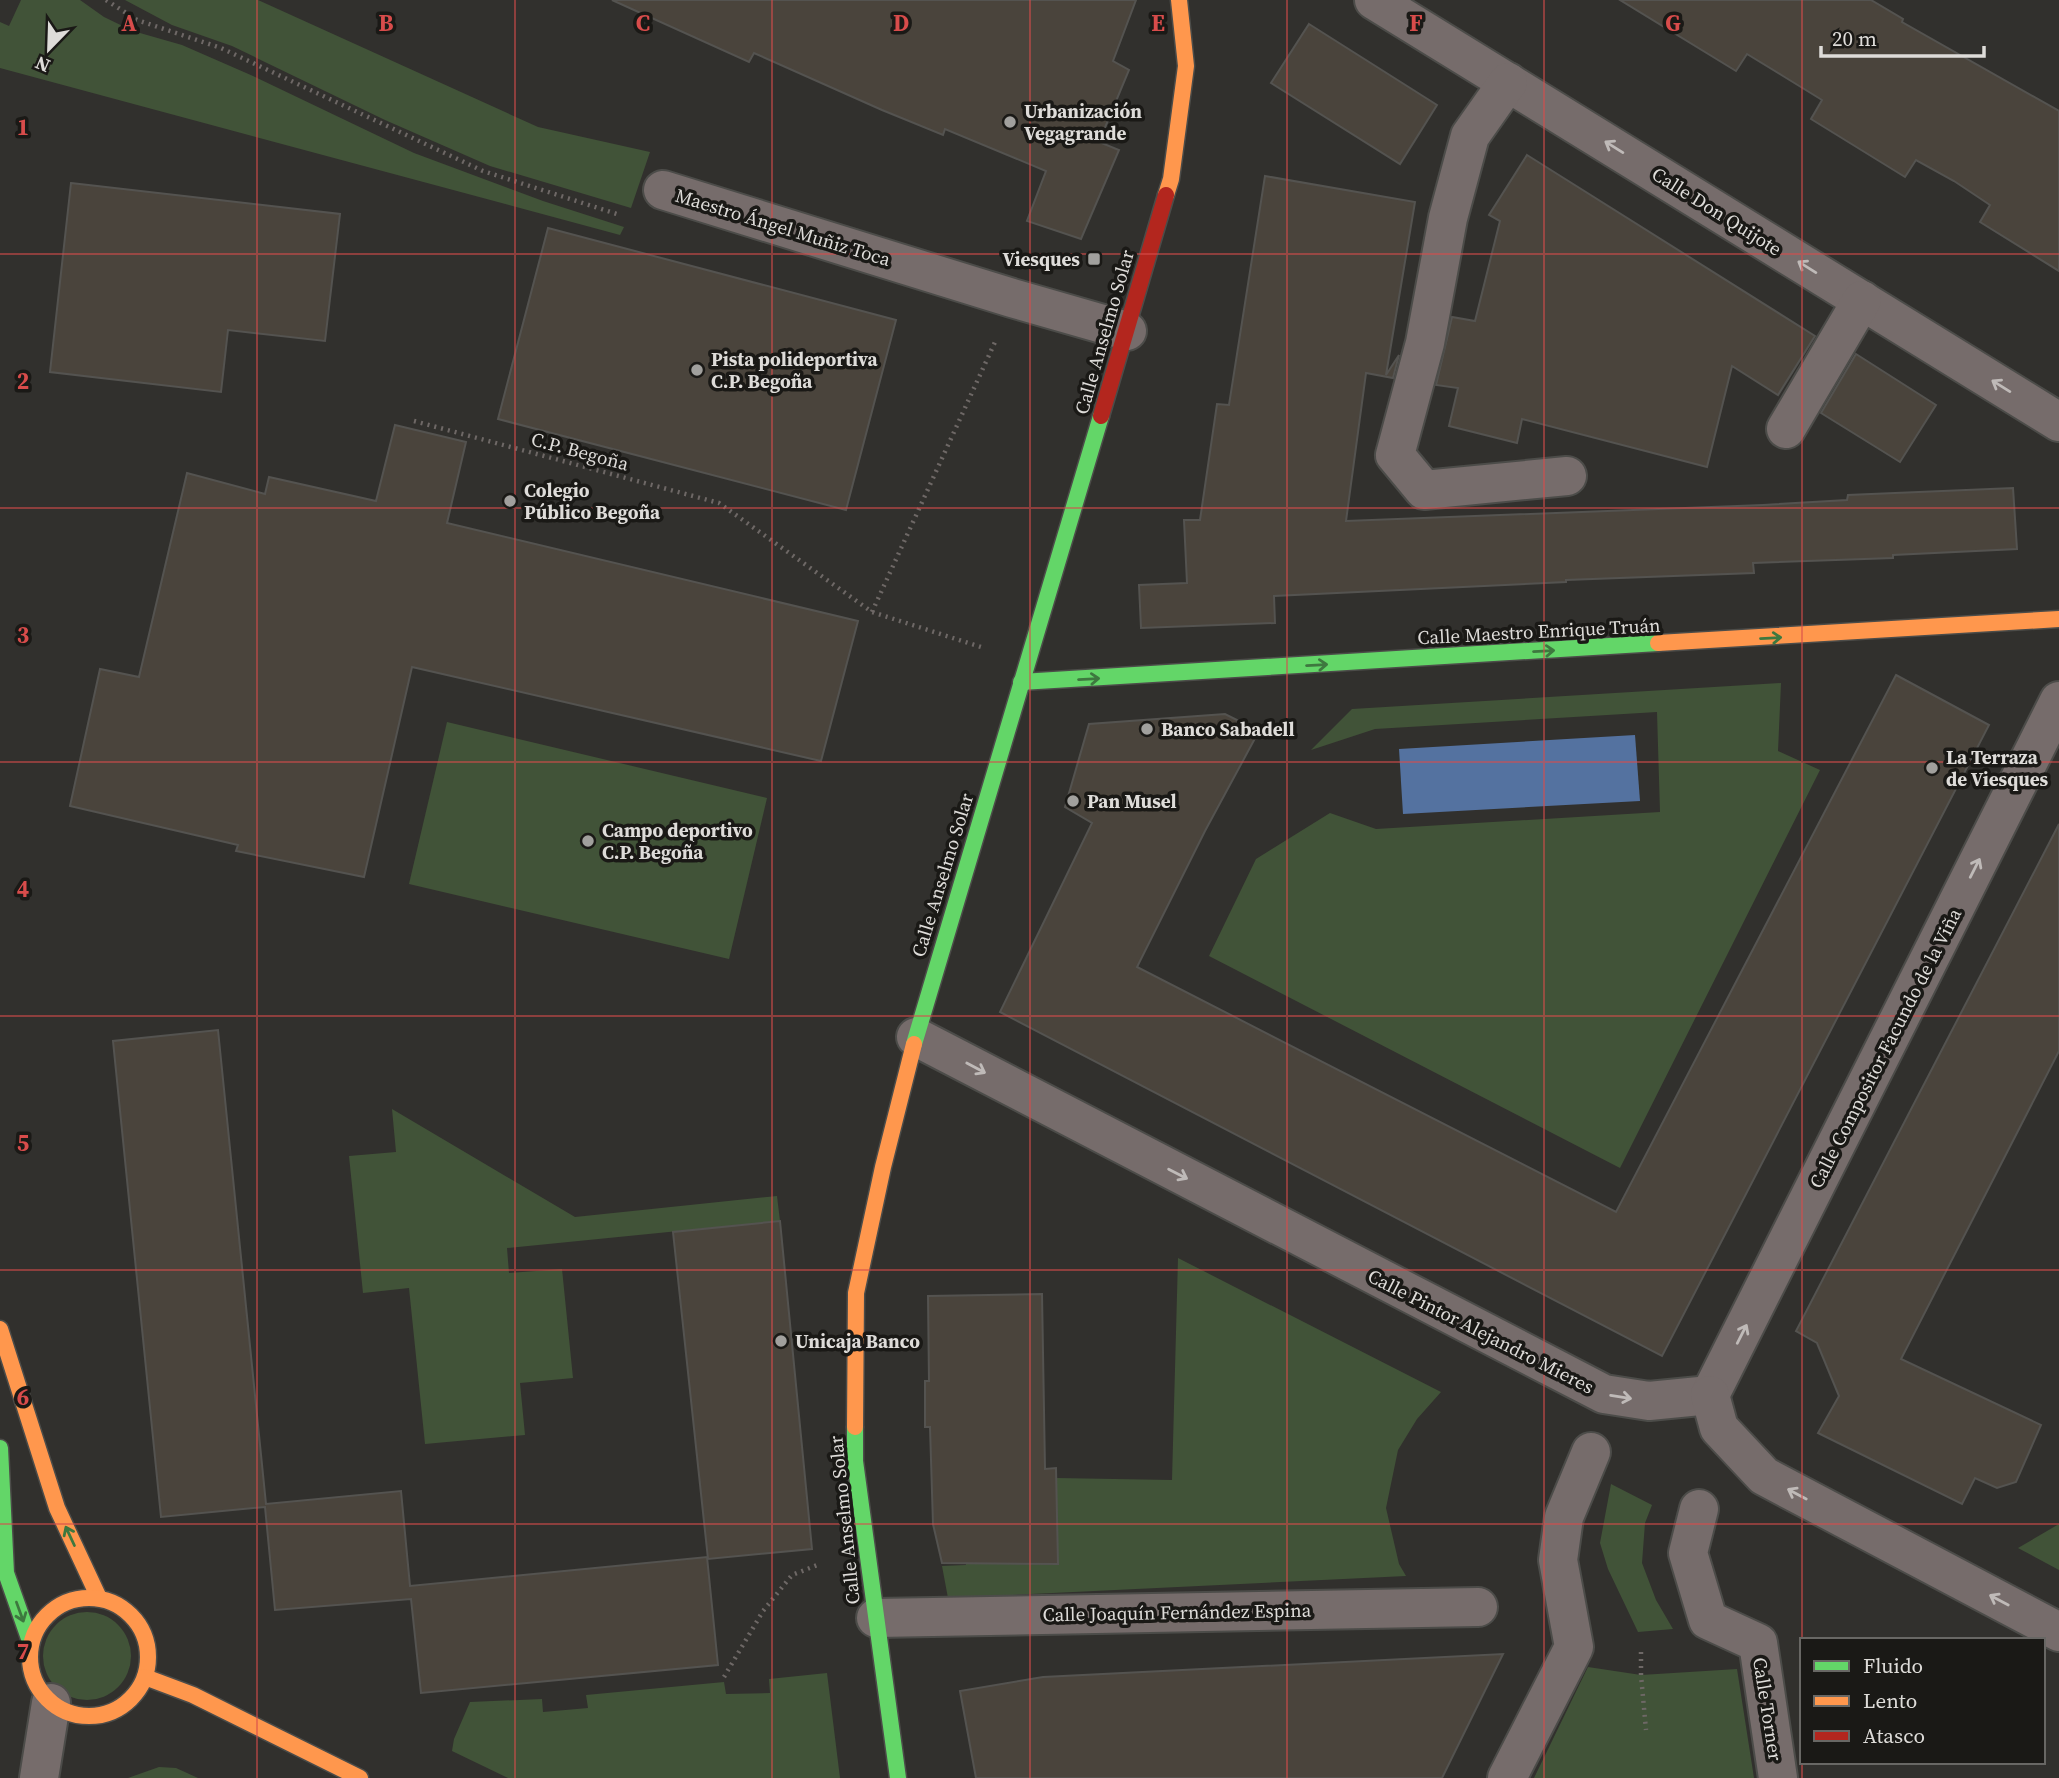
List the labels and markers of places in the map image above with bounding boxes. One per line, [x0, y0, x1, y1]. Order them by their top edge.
place label: Urbanización Vegagrande [1024, 98, 1142, 146]
marker: Urbanización Vegagrande [1002, 114, 1018, 130]
place label: Viesques [1003, 246, 1080, 272]
marker: Viesques [1086, 251, 1102, 267]
place label: Pista polideportiva C.P. Begoña [711, 346, 878, 394]
marker: Pista polideportiva C.P. Begoña [689, 362, 705, 378]
place label: Colegio Público Begoña [524, 477, 661, 525]
marker: Colegio Público Begoña [502, 493, 518, 509]
place label: Banco Sabadell [1161, 716, 1295, 742]
marker: Banco Sabadell [1139, 721, 1155, 737]
place label: La Terraza de Viesques [1946, 744, 2049, 792]
marker: La Terraza de Viesques [1924, 760, 1940, 776]
place label: Pan Musel [1087, 788, 1177, 814]
marker: Pan Musel [1065, 793, 1081, 809]
place label: Campo deportivo C.P. Begoña [602, 817, 753, 865]
marker: Campo deportivo C.P. Begoña [580, 833, 596, 849]
place label: Unicaja Banco [795, 1328, 920, 1354]
marker: Unicaja Banco [773, 1333, 789, 1349]

